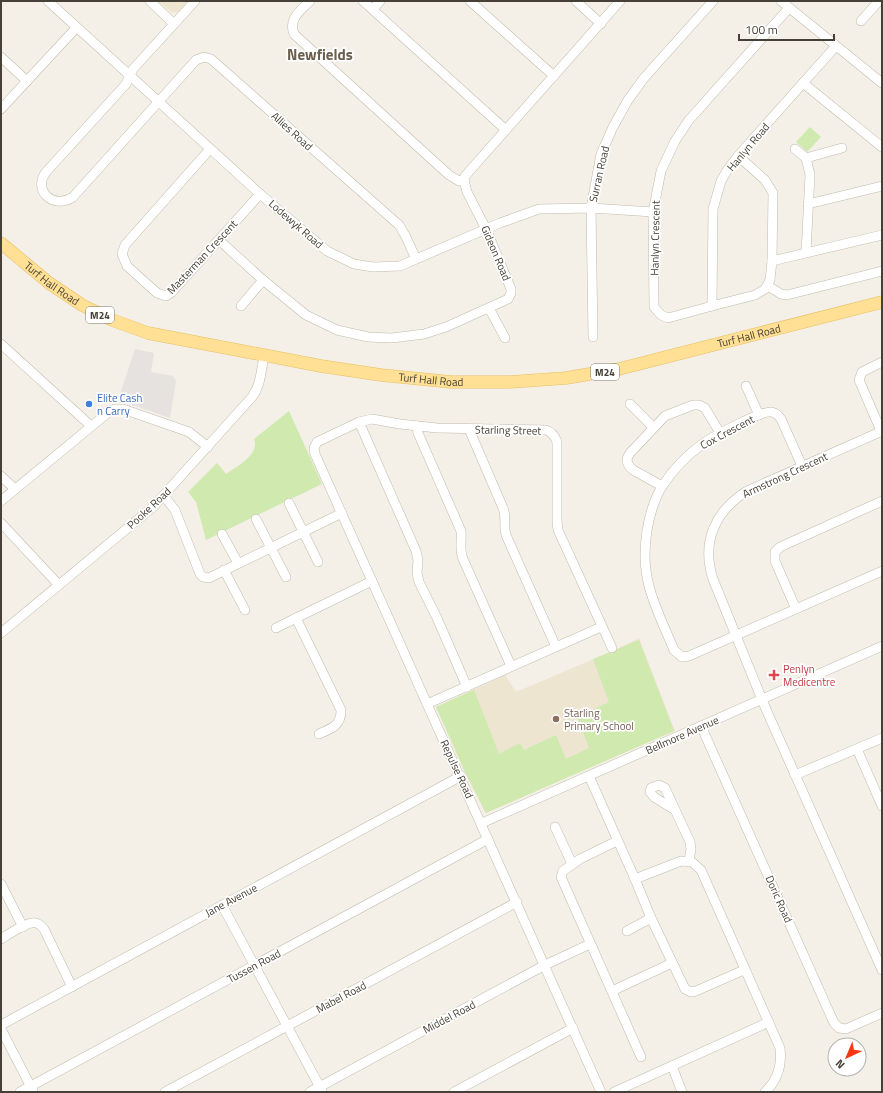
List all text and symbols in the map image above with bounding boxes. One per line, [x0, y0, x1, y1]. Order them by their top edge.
scale bar [739, 16, 834, 42]
text: 100 m [745, 20, 778, 39]
district label: Newfields [287, 43, 353, 66]
street label: Allies Road [268, 108, 316, 154]
street label: Hanlyn Road [723, 119, 773, 175]
street label: Surran Road [585, 144, 613, 204]
street label: Lodewyk Road [265, 196, 327, 252]
street label: Hanlyn Crescent [646, 200, 664, 276]
street label: Masterman Crescent [163, 216, 241, 298]
street label: Gideon Road [477, 223, 515, 283]
street label: Turf Hall Road [21, 258, 83, 309]
road number: M24 [86, 307, 114, 323]
street label: Turf Hall Road [715, 320, 782, 352]
road number: M24 [591, 364, 619, 380]
street label: Turf Hall Road [398, 369, 464, 390]
place label: Elite Cash n Carry [97, 390, 142, 419]
marker: Elite Cash n Carry [84, 399, 94, 409]
street label: Cox Crescent [697, 411, 757, 453]
street label: Starling Street [475, 421, 541, 439]
street label: Armstrong Crescent [740, 448, 830, 502]
street label: Pooke Road [123, 483, 175, 533]
place label: Penlyn Medicentre [783, 661, 836, 690]
marker: Penlyn Medicentre [768, 669, 780, 681]
place label: Starling Primary School [564, 705, 634, 734]
street label: Bellmore Avenue [643, 712, 722, 758]
marker: Starling Primary School [551, 714, 561, 724]
street label: Repulse Road [436, 737, 478, 801]
street label: Doric Road [761, 873, 797, 925]
street label: Jane Avenue [202, 879, 260, 920]
street label: Tussen Road [224, 945, 284, 987]
street label: Mabel Road [313, 977, 369, 1017]
street label: Middel Road [420, 996, 478, 1038]
north arrow [827, 1037, 867, 1077]
text: N [832, 1056, 848, 1073]

